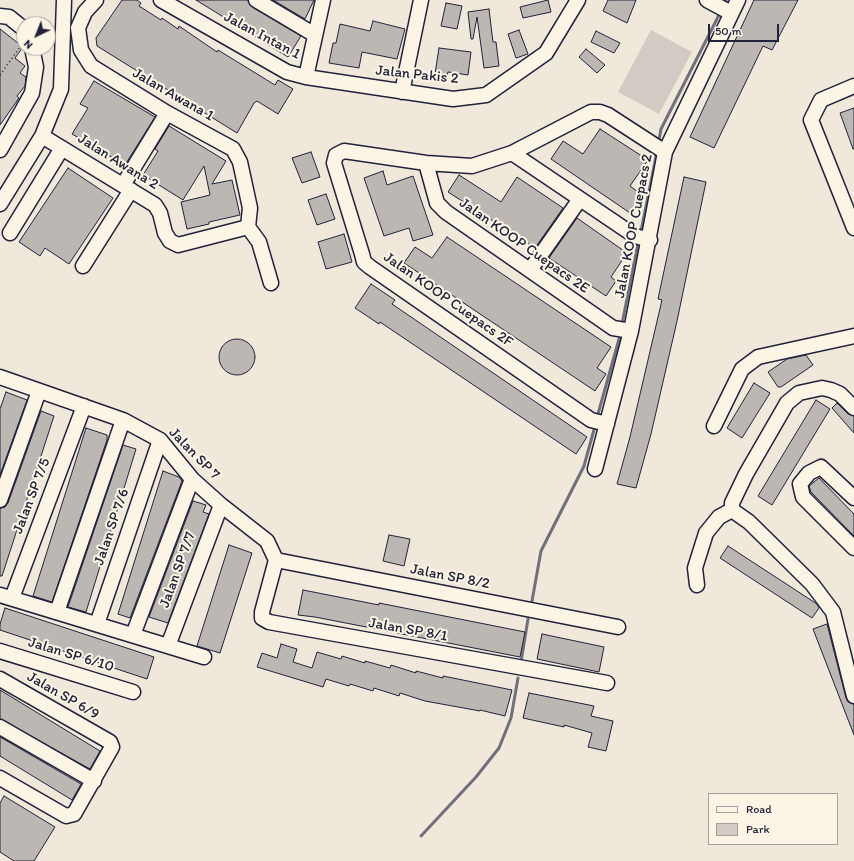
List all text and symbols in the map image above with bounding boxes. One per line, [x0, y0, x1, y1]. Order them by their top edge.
street label: Jalan Intan 1 [221, 8, 303, 64]
north arrow [16, 16, 56, 56]
scale bar [710, 16, 781, 42]
text: 50 m [715, 24, 741, 38]
text: N [21, 37, 35, 52]
street label: Jalan Pakis 2 [375, 62, 459, 88]
street label: Jalan Awana 1 [129, 64, 217, 126]
street label: Jalan Awana 2 [74, 130, 162, 194]
street label: Jalan KOOP Cuepacs 2 [611, 152, 657, 300]
street label: Jalan KOOP Cuepacs 2E [456, 194, 592, 298]
street label: Jalan KOOP Cuepacs 2F [380, 248, 516, 352]
street label: Jalan SP 7 [165, 424, 223, 484]
street label: Jalan SP 7/5 [9, 456, 55, 536]
street label: Jalan SP 7/6 [90, 486, 134, 568]
street label: Jalan SP 7/7 [156, 530, 200, 610]
street label: Jalan SP 8/2 [409, 560, 491, 594]
street label: Jalan SP 8/1 [367, 614, 449, 646]
street label: Jalan SP 6/10 [26, 633, 116, 677]
street label: Jalan SP 6/9 [24, 668, 102, 724]
legend [708, 793, 838, 845]
text: Road [746, 802, 772, 816]
text: Park [746, 822, 770, 836]

